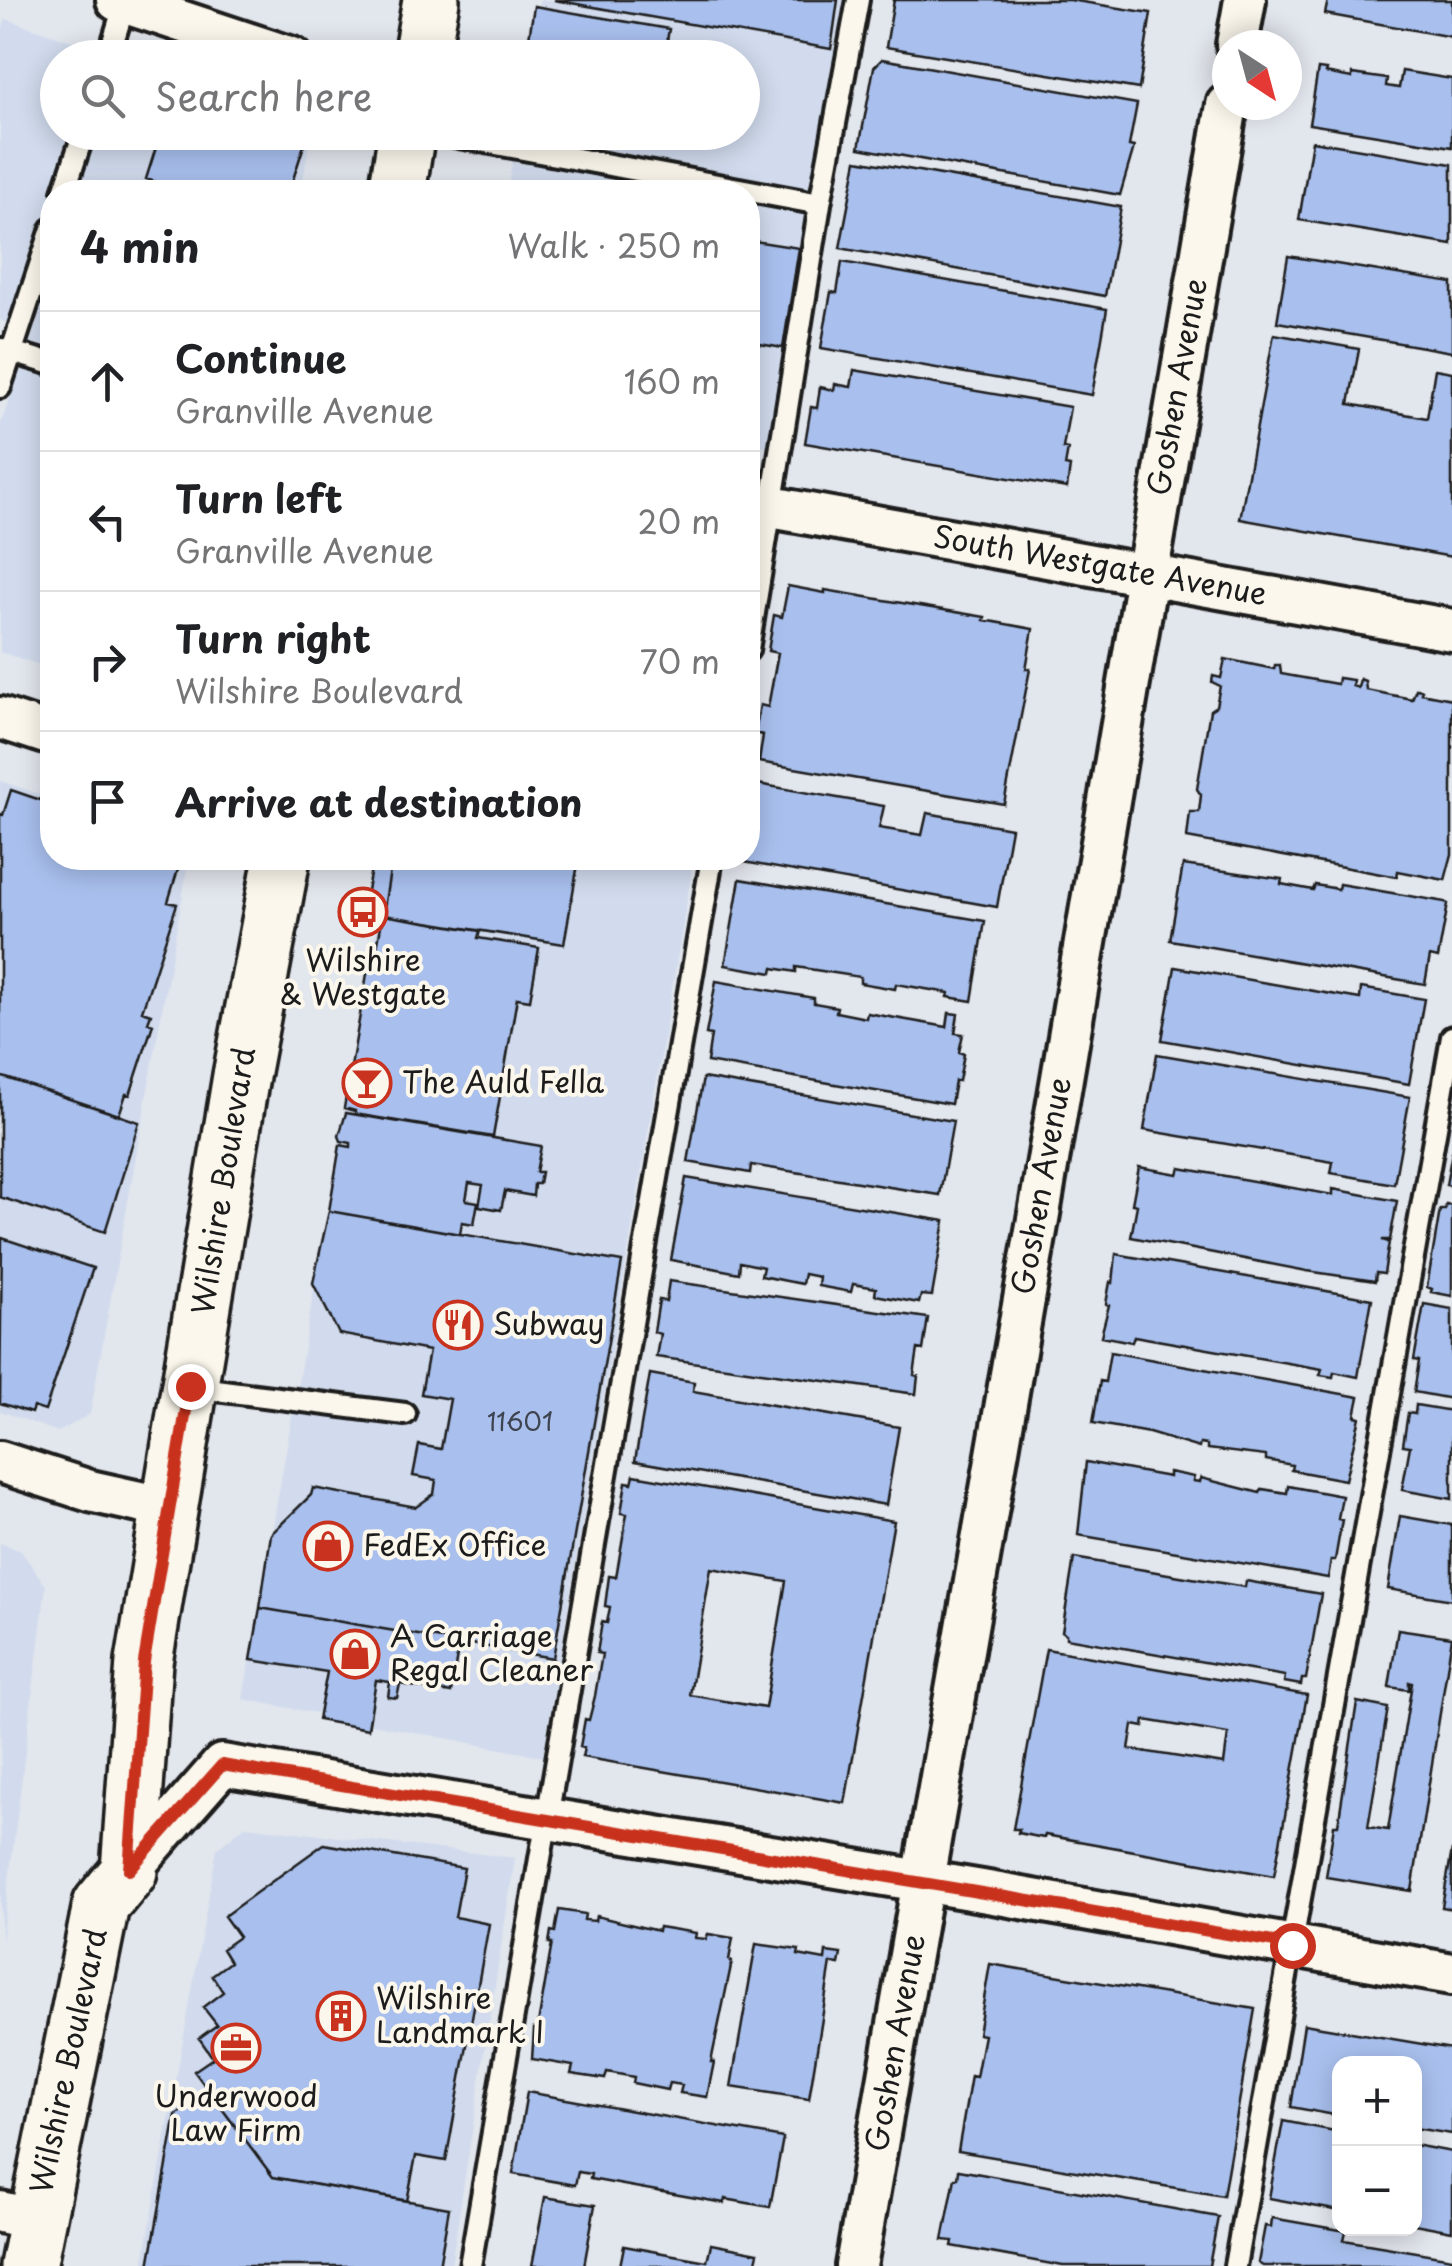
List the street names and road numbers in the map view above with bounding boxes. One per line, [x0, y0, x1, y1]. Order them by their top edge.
street label: Goshen Avenue [1134, 274, 1217, 499]
street label: South Westgate Avenue [930, 512, 1271, 615]
street label: Wilshire Boulevard [178, 1044, 265, 1318]
street label: Goshen Avenue [998, 1073, 1081, 1298]
street label: Wilshire Boulevard [16, 1924, 117, 2197]
street label: Goshen Avenue [852, 1930, 935, 2155]

